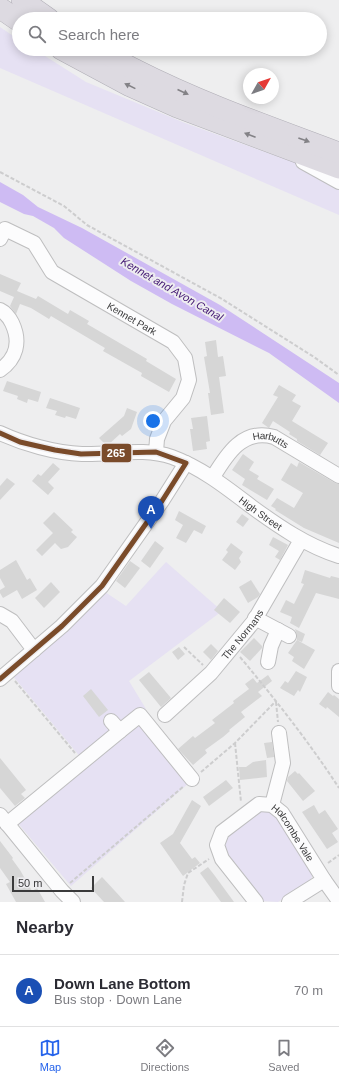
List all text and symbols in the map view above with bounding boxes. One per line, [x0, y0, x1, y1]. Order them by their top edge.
search box [12, 12, 327, 56]
icon: search [26, 23, 48, 45]
text: Search here [58, 26, 140, 43]
north arrow [243, 68, 279, 104]
one-way arrow [124, 83, 135, 89]
one-way arrow [177, 89, 189, 95]
one-way arrow [244, 132, 256, 138]
one-way arrow [298, 137, 310, 143]
water label: Kennet and Avon Canal [119, 255, 226, 323]
street label: Kennet Park [105, 300, 159, 338]
your location [143, 411, 163, 431]
street label: Harbutts [252, 430, 290, 451]
line badge: 265 [101, 443, 132, 463]
text: 265 [107, 447, 125, 459]
street label: High Street [237, 494, 284, 533]
pin: A [138, 496, 164, 529]
street label: The Normans [220, 608, 265, 662]
street label: Holcombe Vale [269, 802, 316, 864]
scale bar [12, 874, 94, 893]
text: 50 m [18, 877, 42, 889]
text: Nearby [16, 918, 74, 937]
text: Down Lane Bottom [54, 975, 191, 992]
text: A [24, 983, 34, 998]
text: 70 m [294, 983, 323, 998]
text: Bus stop · Down Lane [54, 992, 182, 1007]
tab: Map [39, 1037, 61, 1073]
tab: Directions [140, 1037, 189, 1073]
tab: Saved [268, 1037, 299, 1073]

